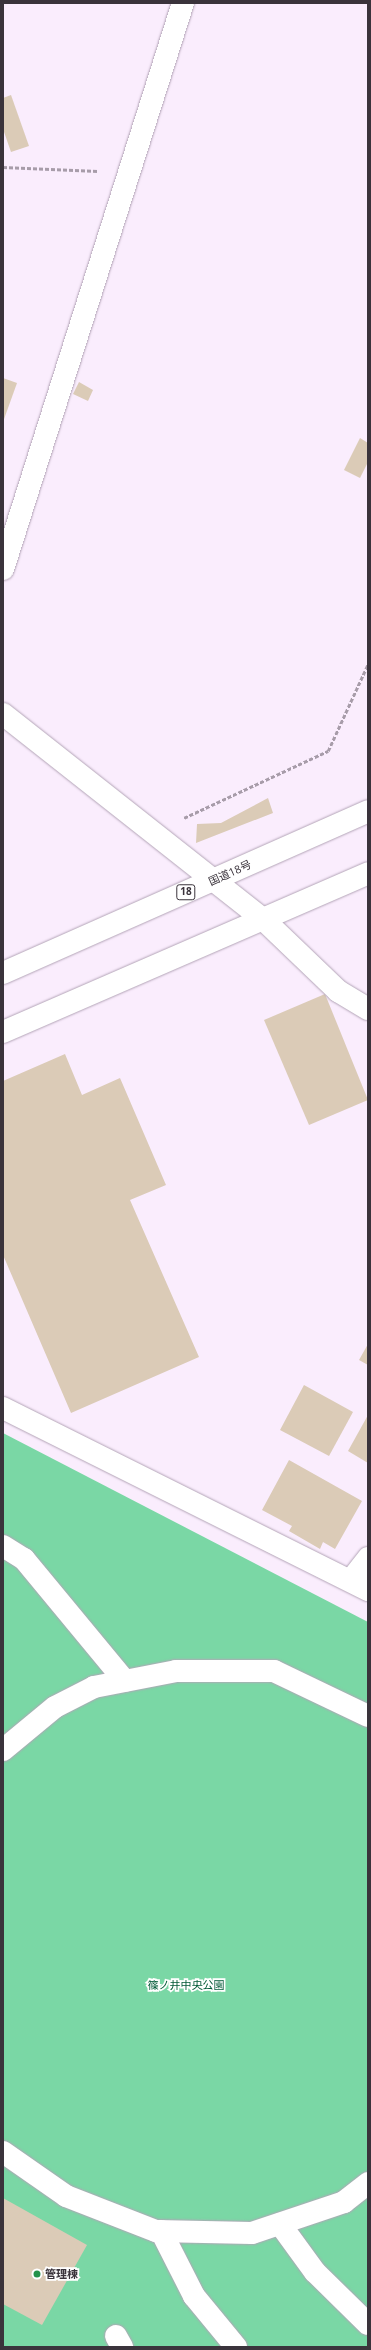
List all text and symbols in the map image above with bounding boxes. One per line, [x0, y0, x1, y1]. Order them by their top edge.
street label: 国道18号 [206, 858, 254, 888]
road number: 18 [176, 884, 196, 900]
park label: 篠ノ井中央公園 [148, 1978, 224, 1992]
place label: 管理棟 [45, 2267, 78, 2281]
marker: 管理棟 [32, 2269, 42, 2279]

